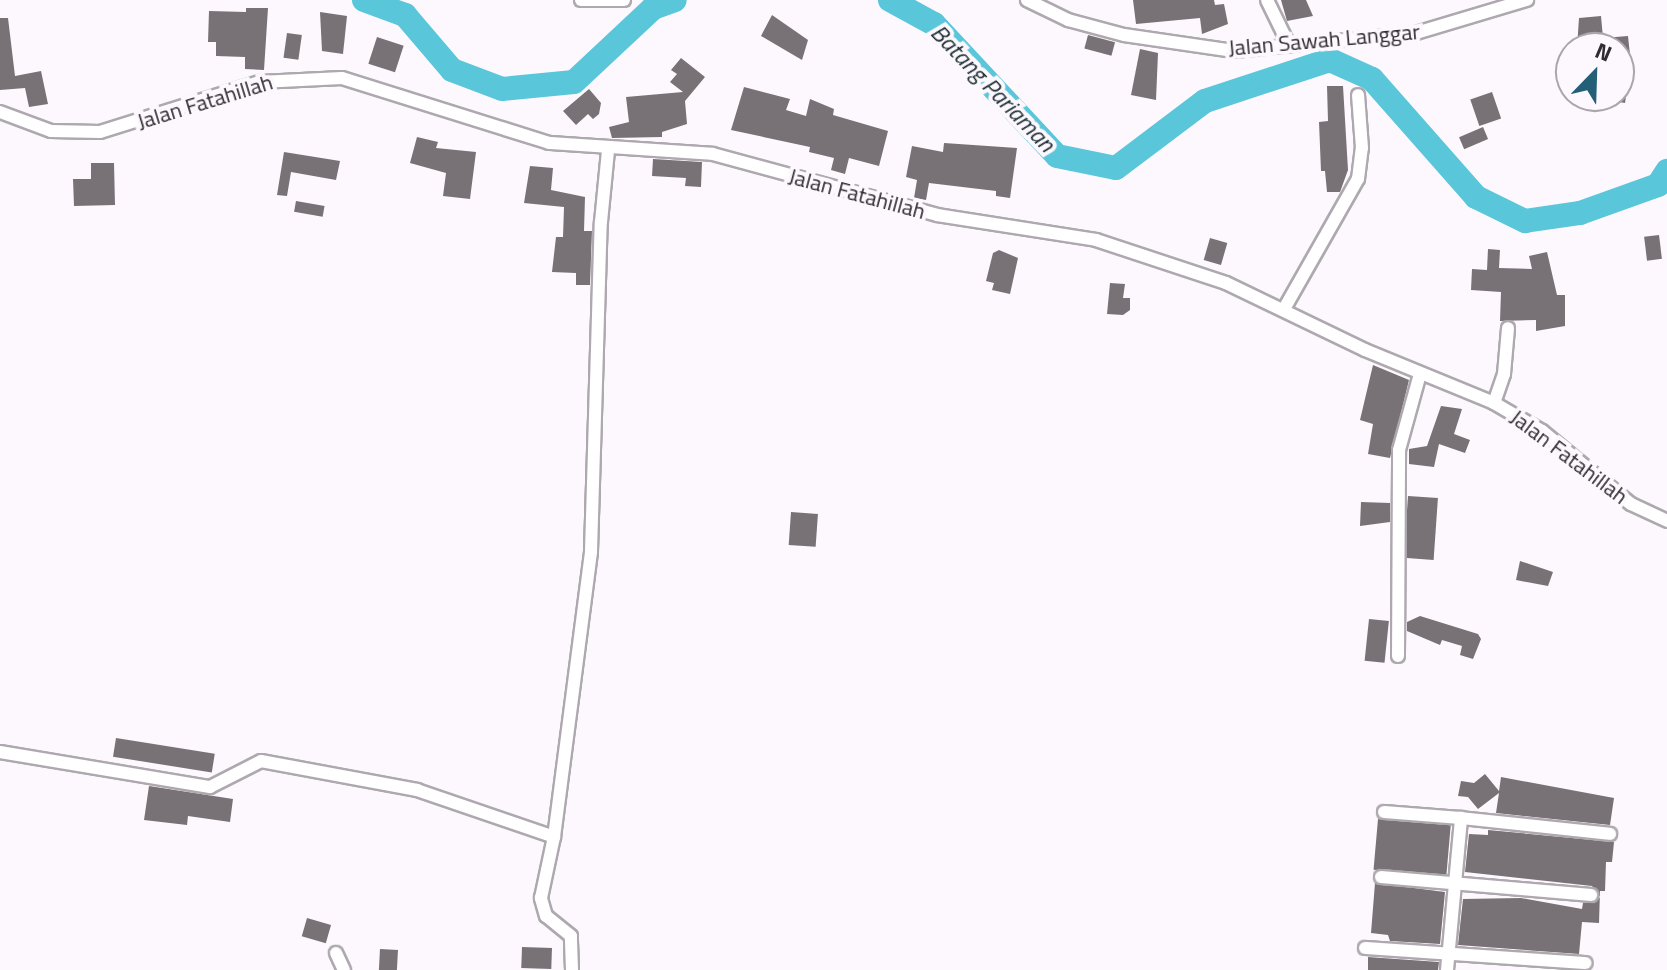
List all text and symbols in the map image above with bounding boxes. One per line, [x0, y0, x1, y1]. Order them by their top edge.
water label: Batang Pariaman [925, 18, 1061, 158]
street label: Jalan Sawah Langgar [1227, 18, 1421, 62]
north arrow [1555, 32, 1635, 112]
text: N [1590, 33, 1617, 70]
street label: Jalan Fatahillah [134, 69, 276, 135]
street label: Jalan Fatahillah [786, 163, 928, 225]
street label: Jalan Fatahillah [1505, 404, 1633, 510]

